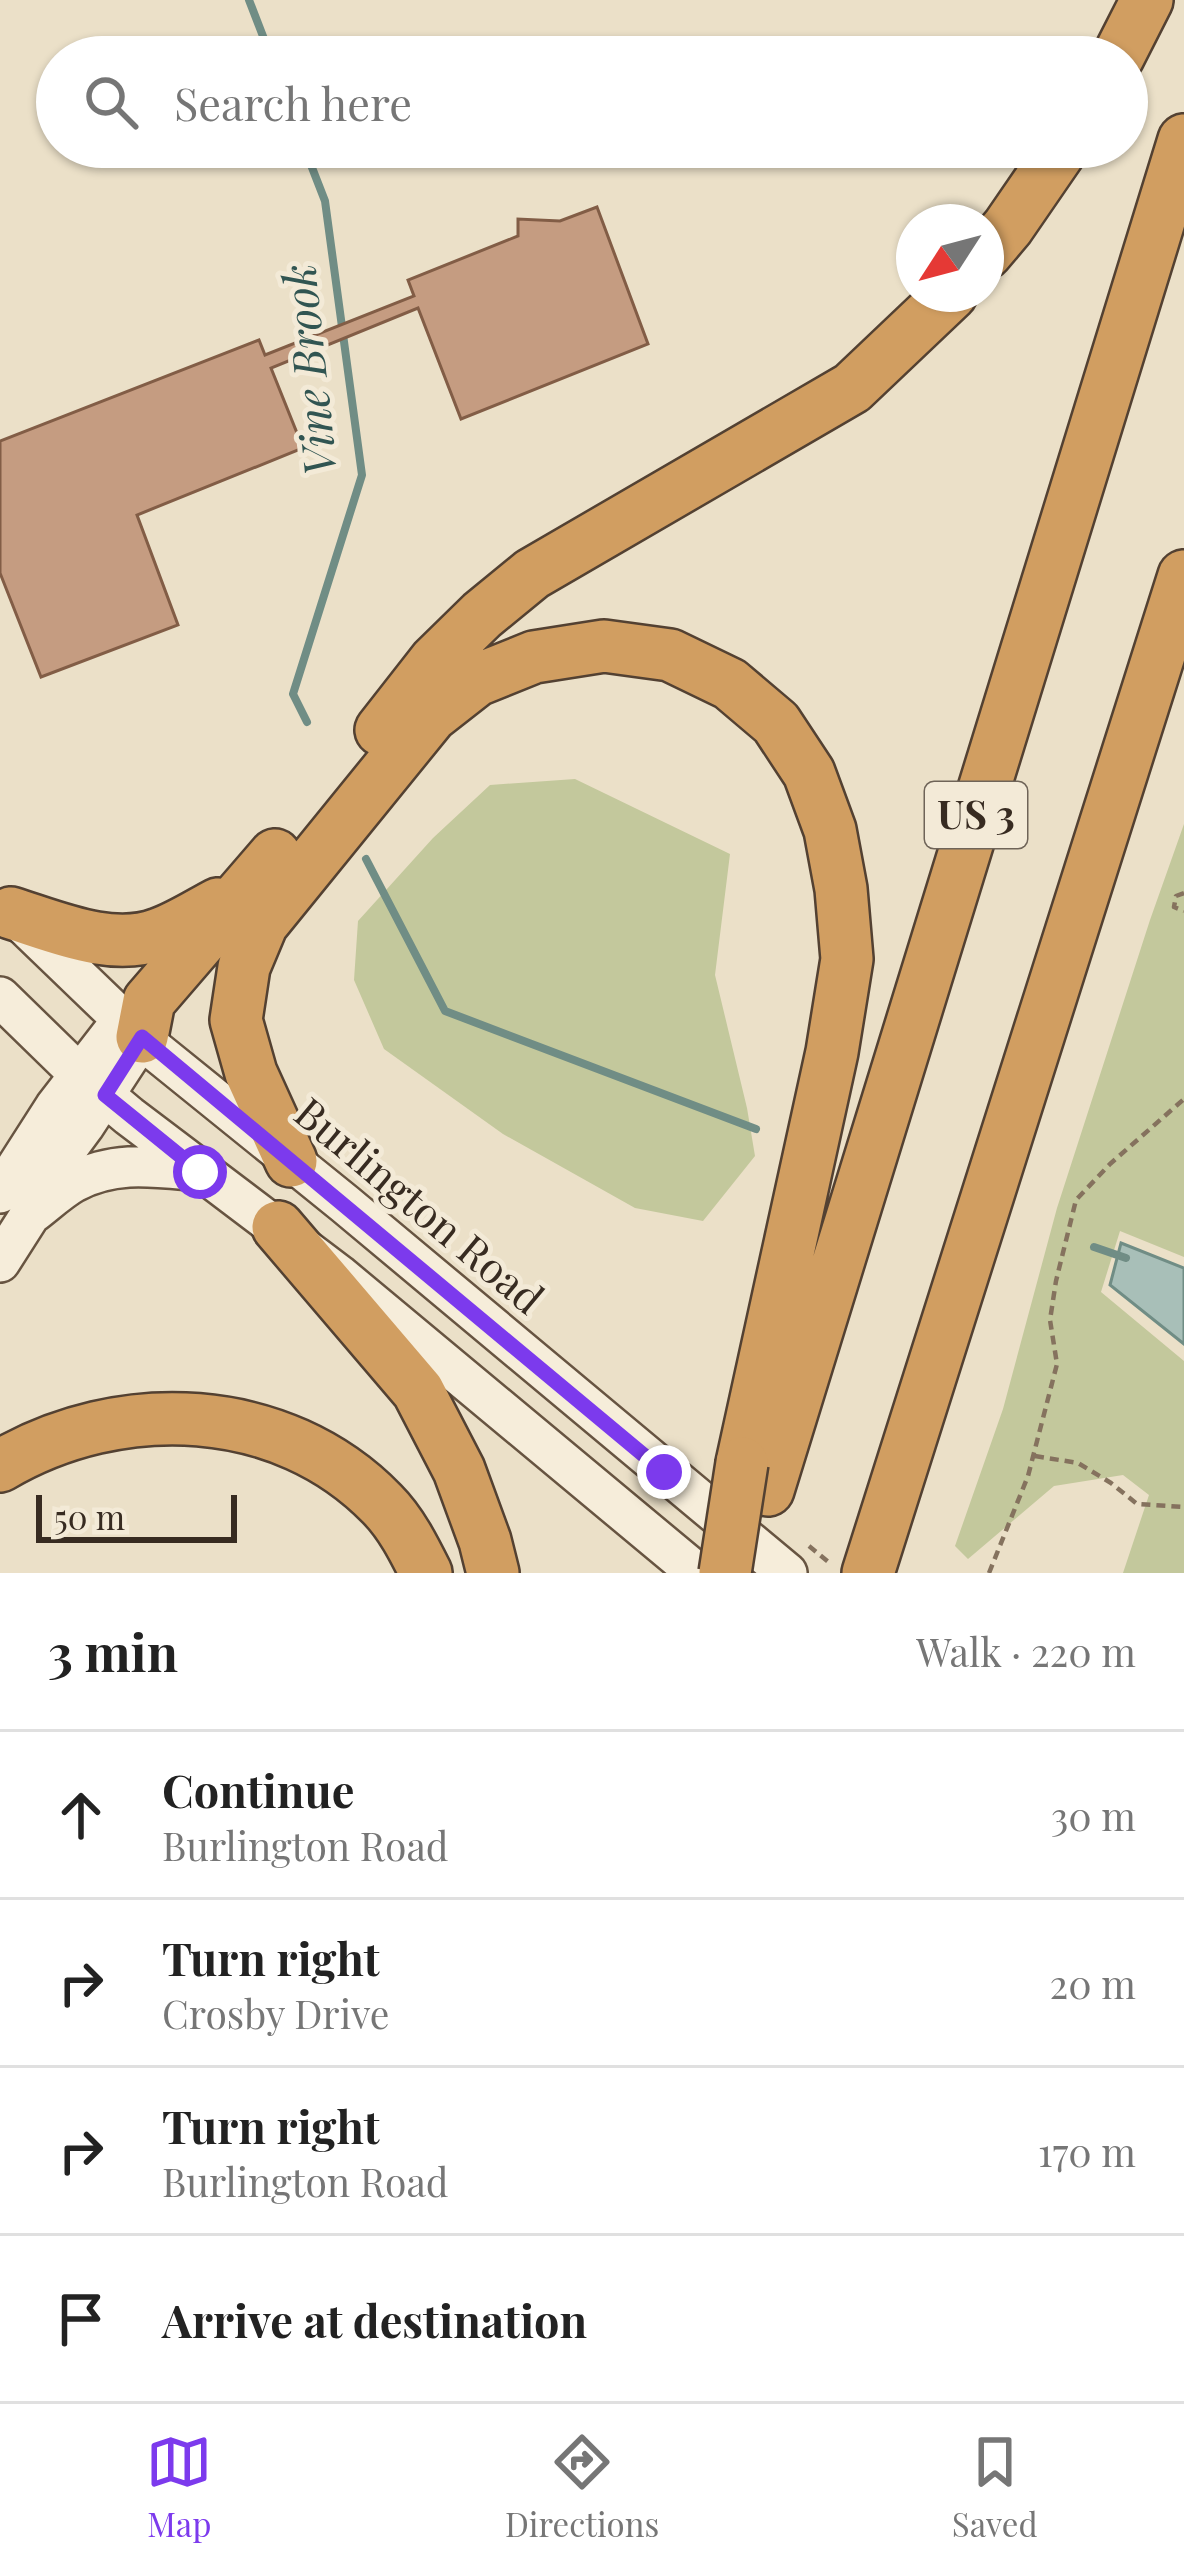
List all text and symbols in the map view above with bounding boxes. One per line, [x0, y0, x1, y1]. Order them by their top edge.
search box [36, 36, 1148, 168]
icon: search [78, 69, 144, 135]
text: Search here [174, 72, 412, 132]
north arrow [896, 204, 1004, 312]
water label: Vine Brook [266, 261, 348, 479]
road number: US 3 [925, 782, 1027, 848]
street label: Burlington Road [284, 1084, 556, 1325]
route start [173, 1145, 227, 1199]
route end [637, 1445, 691, 1499]
scale bar [36, 1489, 237, 1542]
text: 50 m [54, 1494, 125, 1538]
text: 3 min [48, 1617, 178, 1685]
text: Walk · 220 m [916, 1625, 1136, 1677]
text: Continue [162, 1759, 354, 1819]
icon: ahead [48, 1782, 114, 1848]
text: 30 m [1051, 1789, 1136, 1841]
text: Burlington Road [162, 1819, 449, 1871]
text: Turn right [162, 1927, 380, 1987]
icon: right [48, 1950, 114, 2016]
text: 20 m [1050, 1957, 1136, 2009]
text: Crosby Drive [162, 1987, 390, 2039]
text: Turn right [162, 2095, 380, 2155]
icon: right [48, 2118, 114, 2184]
text: 170 m [1038, 2125, 1136, 2177]
text: Burlington Road [162, 2155, 449, 2207]
icon: arrive [48, 2286, 114, 2352]
text: Arrive at destination [162, 2289, 587, 2349]
tab: Map [146, 2429, 212, 2545]
tab: Directions [505, 2429, 659, 2545]
tab: Saved [952, 2429, 1038, 2545]

